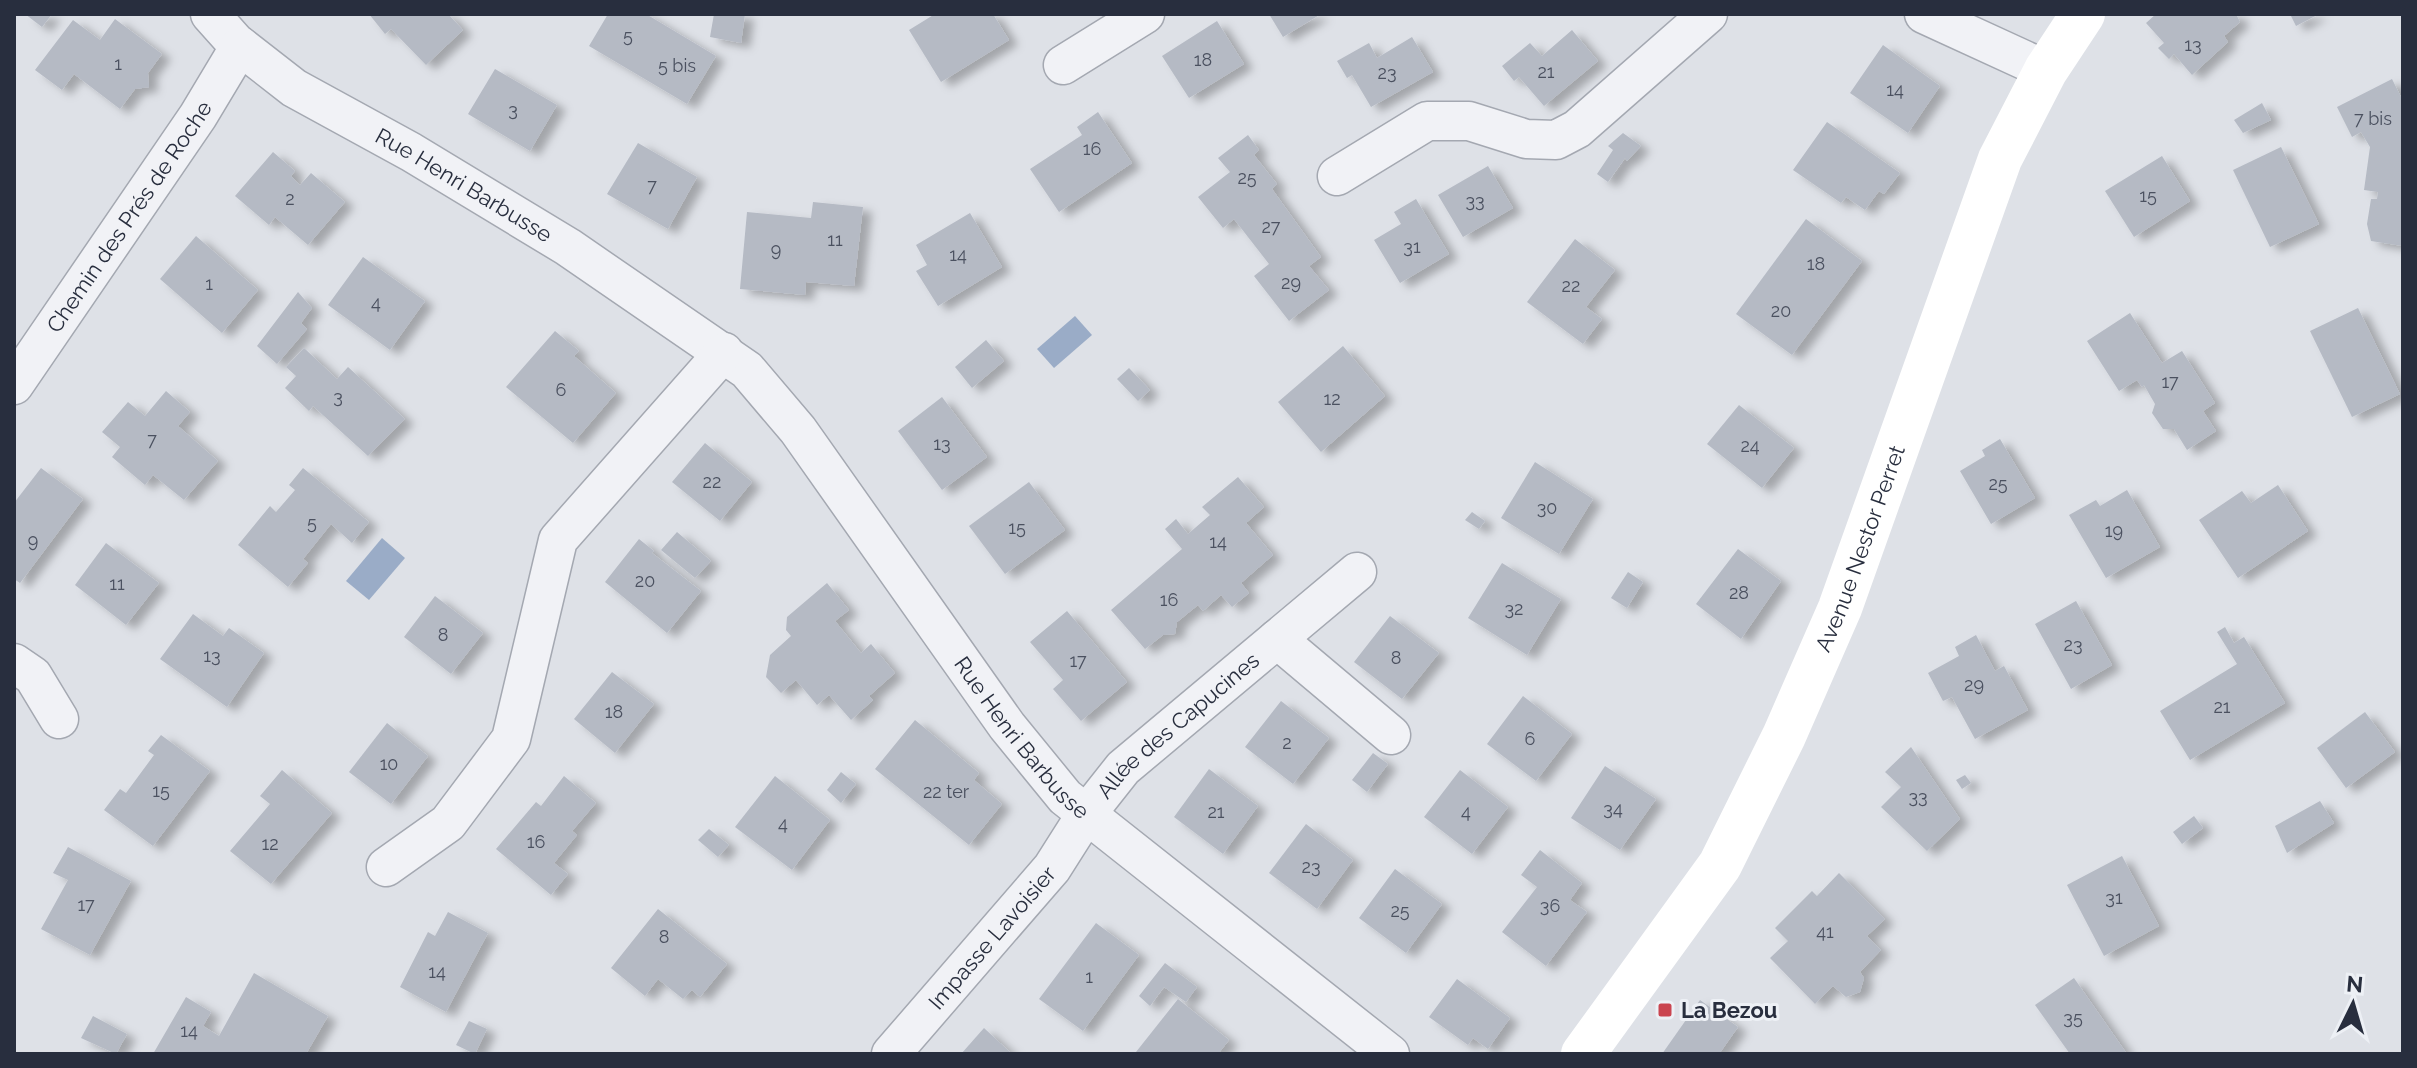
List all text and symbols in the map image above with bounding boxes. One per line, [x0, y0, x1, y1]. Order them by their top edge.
house number: 5 [623, 25, 633, 46]
house number: 13 [2184, 34, 2202, 55]
house number: 18 [1194, 49, 1212, 70]
house number: 1 [114, 53, 122, 74]
house number: 5 bis [658, 55, 696, 76]
house number: 21 [1537, 61, 1555, 82]
house number: 23 [1378, 62, 1397, 83]
house number: 14 [1886, 79, 1904, 100]
street label: Chemin des Prés de Roche [41, 96, 217, 337]
house number: 3 [508, 99, 518, 120]
house number: 7 bis [2354, 108, 2392, 129]
street label: Rue Henri Barbusse [371, 122, 557, 247]
house number: 16 [1083, 138, 1101, 159]
house number: 25 [1237, 167, 1257, 188]
house number: 7 [647, 175, 657, 196]
house number: 15 [2139, 185, 2157, 206]
house number: 2 [285, 188, 295, 209]
house number: 33 [1465, 190, 1485, 211]
house number: 27 [1261, 216, 1281, 237]
house number: 11 [827, 229, 843, 250]
house number: 31 [1403, 236, 1421, 257]
house number: 9 [771, 239, 781, 260]
house number: 14 [949, 244, 967, 265]
house number: 18 [1807, 253, 1825, 274]
house number: 29 [1281, 272, 1301, 293]
house number: 1 [205, 273, 213, 294]
house number: 22 [1562, 275, 1580, 296]
house number: 4 [371, 292, 381, 313]
house number: 20 [1771, 300, 1791, 321]
house number: 17 [2161, 371, 2179, 392]
house number: 6 [556, 379, 567, 400]
house number: 3 [333, 386, 343, 407]
house number: 12 [1323, 388, 1341, 409]
house number: 7 [147, 429, 157, 450]
house number: 13 [933, 433, 951, 454]
house number: 24 [1740, 435, 1760, 456]
street label: Avenue Nestor Perret [1810, 441, 1910, 656]
house number: 22 [703, 471, 721, 492]
house number: 25 [1988, 473, 2008, 494]
house number: 30 [1537, 497, 1557, 518]
house number: 5 [307, 512, 317, 533]
house number: 15 [1008, 517, 1026, 538]
house number: 19 [2105, 520, 2123, 541]
house number: 9 [28, 530, 38, 551]
house number: 14 [1209, 531, 1227, 552]
house number: 20 [635, 570, 655, 591]
house number: 11 [109, 573, 125, 594]
house number: 28 [1729, 582, 1749, 603]
house number: 16 [1160, 589, 1178, 610]
house number: 32 [1505, 598, 1524, 619]
house number: 8 [438, 624, 448, 645]
house number: 23 [2064, 634, 2083, 655]
house number: 13 [203, 645, 221, 666]
street label: Allée des Capucines [1091, 647, 1264, 803]
house number: 8 [1391, 647, 1401, 668]
house number: 17 [1069, 650, 1087, 671]
street label: Rue Henri Barbusse [949, 651, 1095, 824]
house number: 29 [1964, 674, 1984, 695]
house number: 21 [2213, 696, 2231, 717]
house number: 18 [605, 701, 623, 722]
house number: 6 [1525, 728, 1536, 749]
house number: 2 [1282, 732, 1292, 753]
house number: 10 [380, 753, 398, 774]
house number: 15 [152, 780, 170, 801]
house number: 22 ter [923, 781, 970, 802]
house number: 33 [1908, 786, 1928, 807]
house number: 34 [1603, 798, 1623, 819]
house number: 21 [1207, 801, 1225, 822]
house number: 4 [1461, 801, 1471, 822]
house number: 4 [778, 813, 788, 834]
house number: 16 [527, 831, 545, 852]
house number: 12 [261, 833, 279, 854]
house number: 23 [1302, 856, 1321, 877]
street label: Impasse Lavoisier [923, 860, 1061, 1014]
house number: 31 [2105, 887, 2123, 908]
house number: 17 [77, 894, 95, 915]
house number: 36 [1540, 895, 1560, 916]
house number: 25 [1390, 900, 1410, 921]
house number: 41 [1816, 921, 1834, 942]
house number: 8 [659, 926, 669, 947]
house number: 14 [428, 961, 446, 982]
north arrow [2313, 964, 2393, 1044]
house number: 1 [1085, 966, 1093, 987]
text: N [2345, 970, 2364, 998]
place label: La Bezou [1681, 997, 1777, 1023]
marker: La Bezou [1656, 1001, 1674, 1019]
house number: 35 [2063, 1007, 2083, 1028]
house number: 14 [180, 1020, 198, 1041]

